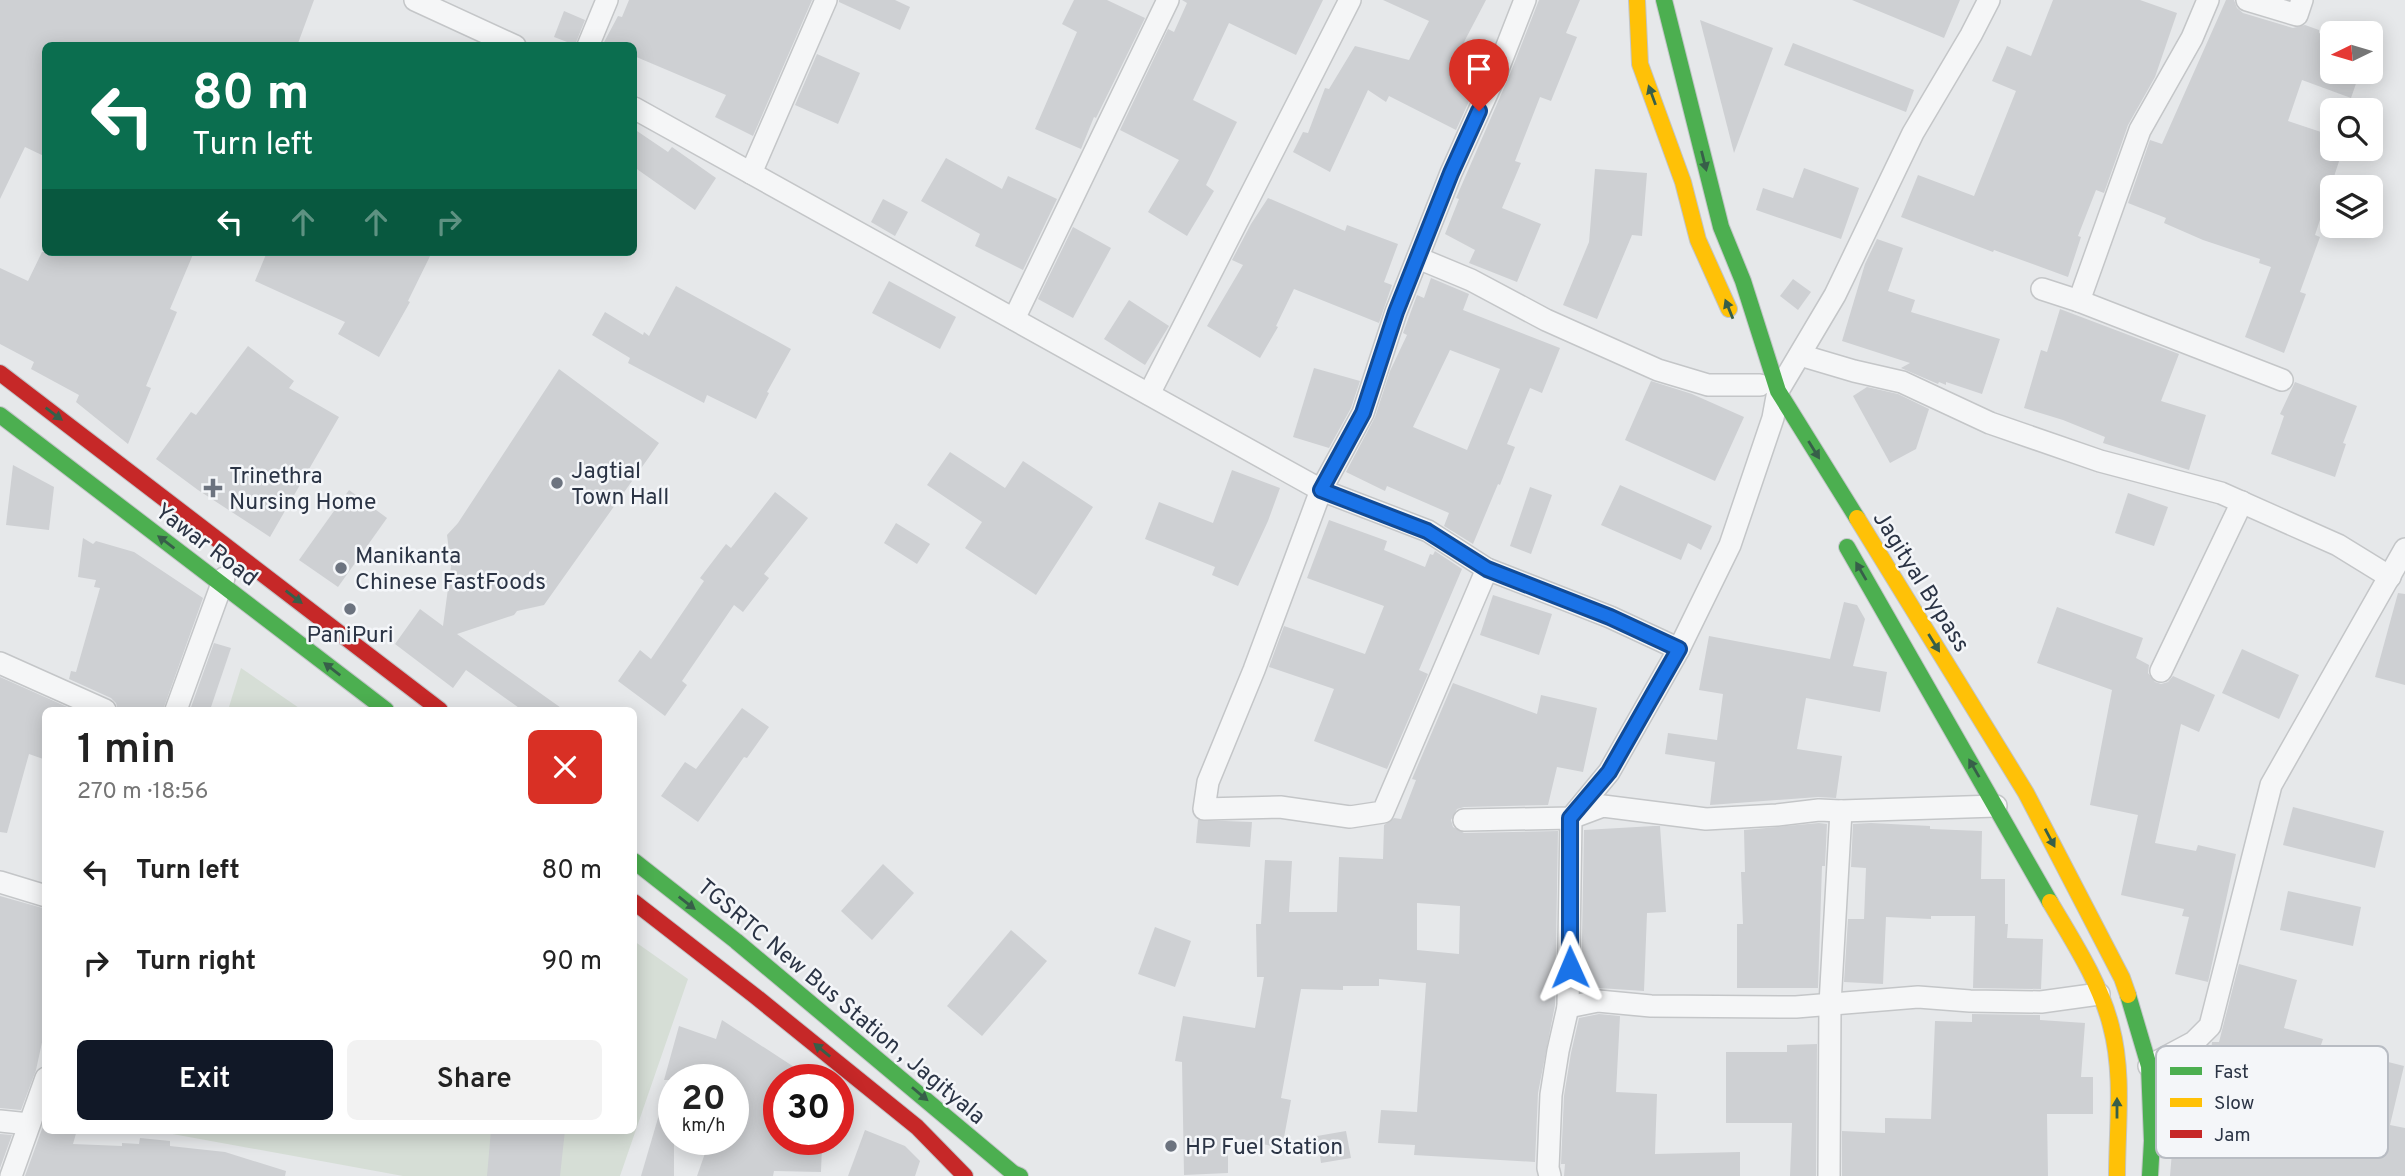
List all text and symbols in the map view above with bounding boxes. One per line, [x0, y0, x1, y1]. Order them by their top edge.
north arrow [2320, 21, 2384, 84]
map controls [2320, 21, 2383, 238]
pin [1449, 39, 1509, 111]
icon: arrive [1460, 50, 1498, 88]
text: 80 m [192, 65, 309, 127]
icon: left [77, 70, 168, 161]
one-way arrow [1646, 85, 1657, 106]
button: search [2320, 98, 2383, 161]
text: Turn left [192, 126, 313, 166]
one-way arrow [1699, 150, 1710, 172]
button: layers [2320, 175, 2383, 238]
icon: left [211, 203, 249, 241]
icon: ahead [284, 203, 322, 241]
icon: ahead [357, 203, 395, 241]
icon: right [430, 203, 468, 241]
one-way arrow [1723, 299, 1735, 319]
one-way arrow [45, 407, 64, 421]
one-way arrow [1808, 440, 1821, 459]
place label: Jagtial Town Hall [571, 458, 669, 513]
place label: Trinethra Nursing Home [229, 463, 376, 518]
marker: Jagtial Town Hall [549, 475, 565, 491]
marker: Trinethra Nursing Home [203, 478, 223, 498]
street label: Yawar Road [148, 498, 263, 594]
street label: Jagityal Bypass [1865, 506, 1975, 658]
one-way arrow [158, 534, 176, 549]
place label: Manikanta Chinese FastFoods [355, 543, 546, 598]
marker: Manikanta Chinese FastFoods [333, 560, 349, 576]
one-way arrow [1855, 561, 1867, 580]
one-way arrow [284, 589, 302, 604]
marker: PaniPuri [342, 601, 358, 617]
place label: PaniPuri [306, 622, 394, 651]
one-way arrow [1927, 634, 1940, 653]
one-way arrow [323, 661, 341, 676]
text: 1 min [77, 725, 176, 778]
button: close [528, 730, 602, 804]
one-way arrow [1968, 759, 1980, 778]
text: 270 m · 18:56 [77, 778, 208, 807]
one-way arrow [2044, 829, 2056, 848]
icon: left [77, 853, 115, 891]
text: Turn left [136, 855, 240, 888]
text: 80 m [542, 855, 602, 888]
street label: TGSRTC New Bus Station , Jagityala [690, 874, 990, 1132]
one-way arrow [678, 895, 696, 910]
position arrow [1533, 930, 1607, 1004]
icon: right [77, 944, 115, 982]
text: Turn right [136, 946, 256, 979]
text: 90 m [542, 946, 602, 979]
button: Exit [77, 1040, 333, 1120]
button: Share [347, 1040, 602, 1120]
one-way arrow [814, 1043, 831, 1058]
legend [2156, 1046, 2388, 1158]
text: Fast [2214, 1061, 2249, 1085]
speed limit sign: 30 [763, 1064, 854, 1155]
text: 20 [681, 1078, 726, 1122]
one-way arrow [911, 1086, 929, 1101]
text: Slow [2214, 1092, 2254, 1116]
one-way arrow [2111, 1097, 2123, 1119]
text: km/h [682, 1115, 725, 1138]
text: Jam [2214, 1124, 2251, 1148]
place label: HP Fuel Station [1185, 1134, 1343, 1163]
marker: HP Fuel Station [1163, 1138, 1179, 1154]

